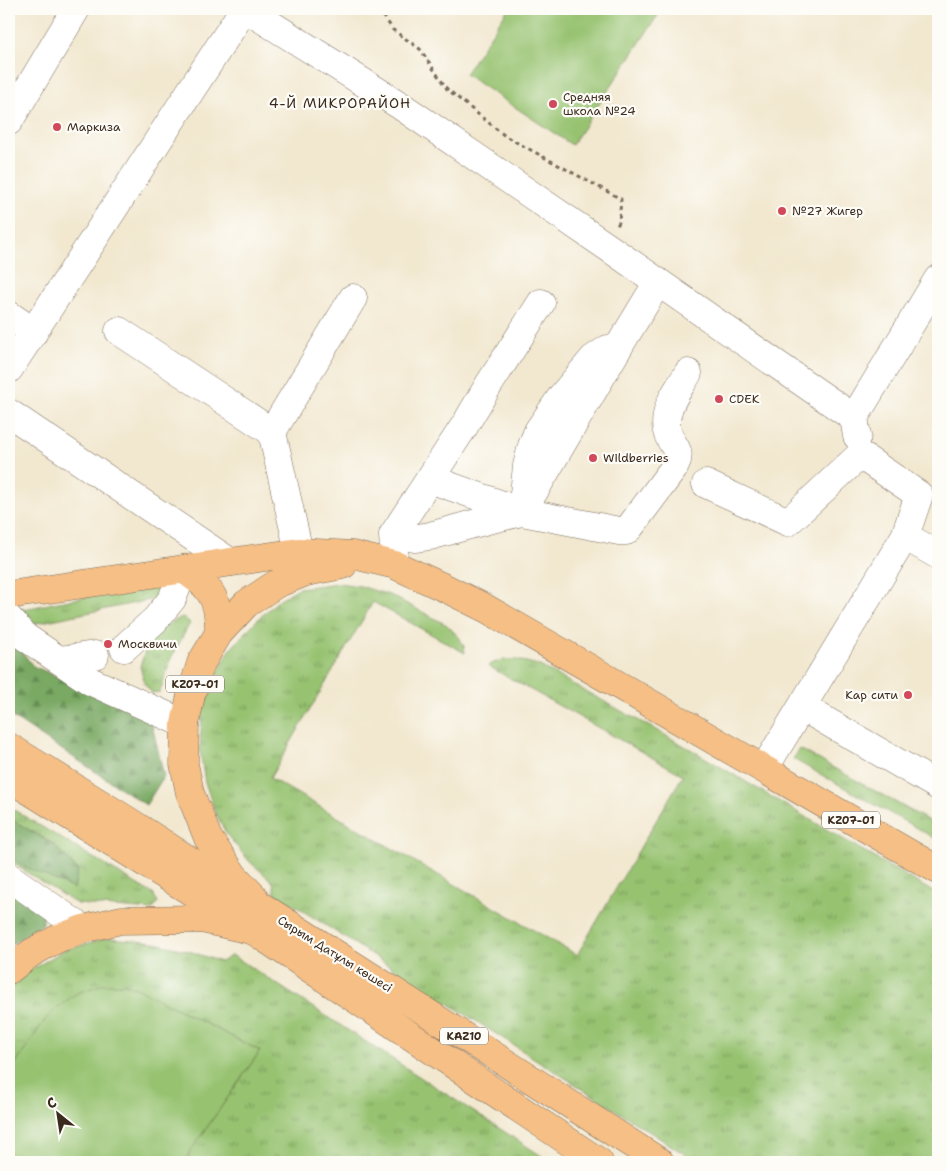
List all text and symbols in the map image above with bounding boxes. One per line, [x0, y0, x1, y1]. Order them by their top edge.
place label: Средняя школа №24 [563, 89, 636, 119]
district label: 4-Й МИКРОРАЙОН [269, 94, 411, 112]
marker: Средняя школа №24 [547, 98, 559, 110]
place label: Маркиза [67, 119, 121, 135]
marker: Маркиза [51, 121, 63, 133]
place label: №27 Жигер [792, 203, 863, 219]
marker: №27 Жигер [776, 205, 788, 217]
place label: CDEK [729, 391, 760, 407]
marker: CDEK [713, 393, 725, 405]
place label: Wildberries [603, 450, 669, 466]
marker: Wildberries [587, 452, 599, 464]
place label: Москвичи [118, 636, 177, 652]
marker: Москвичи [102, 638, 114, 650]
road number: KZ07-01 [166, 676, 224, 692]
place label: Кар сити [845, 687, 898, 703]
marker: Кар сити [902, 689, 914, 701]
road number: KZ07-01 [822, 812, 880, 828]
street label: Сырым Датұлы көшесі [275, 912, 395, 996]
road number: KAZ10 [440, 1028, 488, 1044]
north arrow [32, 1088, 82, 1138]
text: С [43, 1093, 60, 1113]

